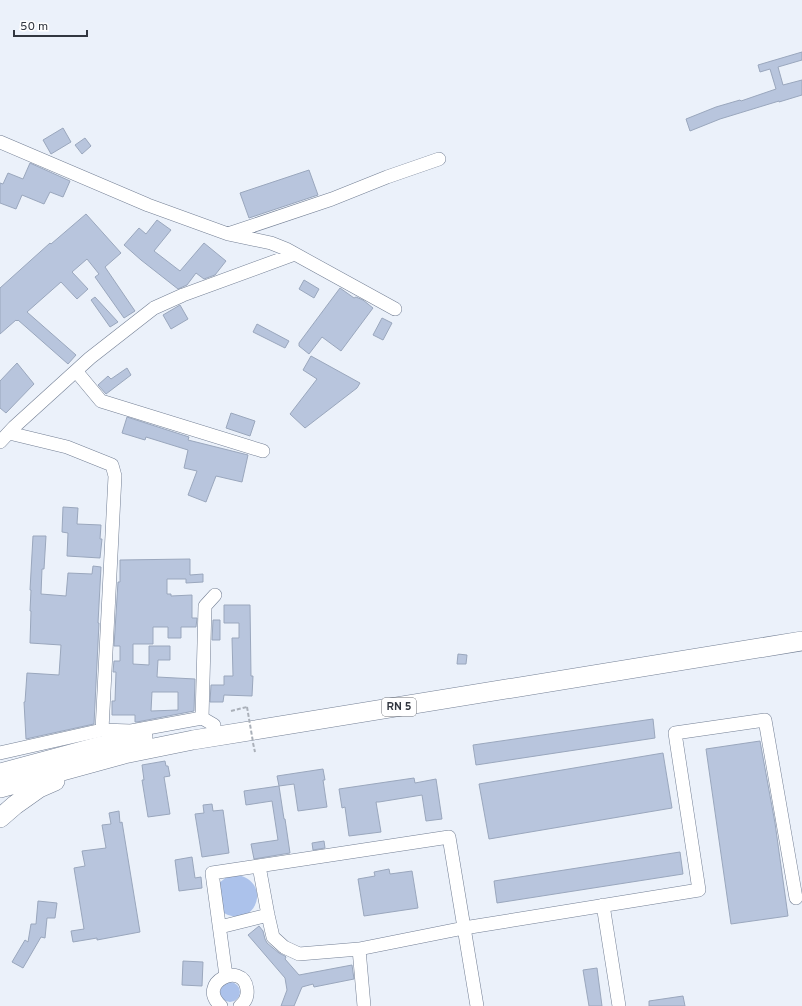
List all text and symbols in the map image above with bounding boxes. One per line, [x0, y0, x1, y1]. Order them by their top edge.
scale bar [14, 12, 87, 38]
text: 50 m [20, 19, 48, 35]
road number: RN 5 [382, 698, 416, 716]

